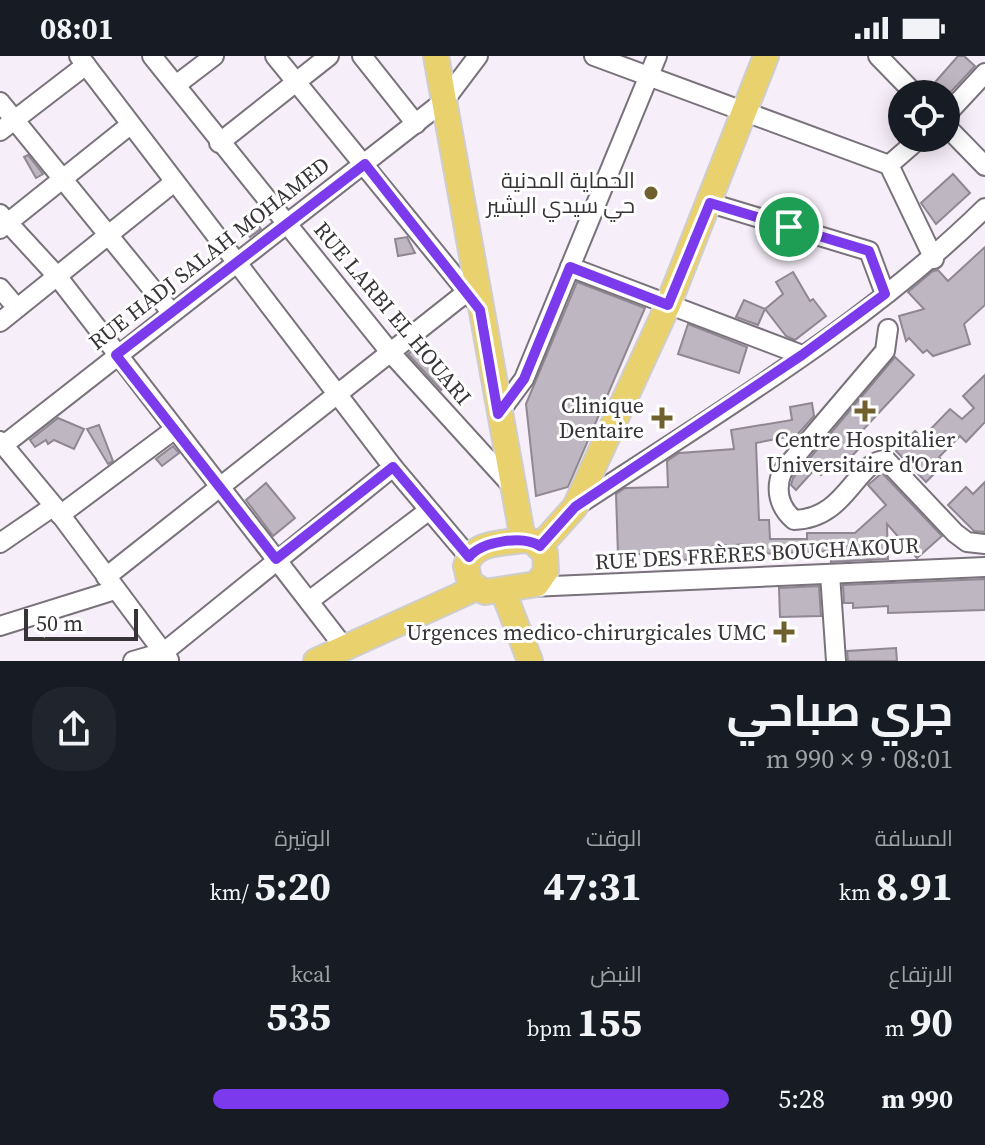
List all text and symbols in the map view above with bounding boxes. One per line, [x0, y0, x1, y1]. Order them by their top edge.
text: 08:01 [40, 8, 114, 49]
map controls [888, 80, 960, 152]
button: locate [888, 80, 960, 152]
street label: RUE HADJ SALAH MOHAMED [82, 149, 336, 357]
place label: الحماية المدنية حي سيدي البشير [485, 165, 635, 222]
marker: الحماية المدنية حي سيدي البشير [642, 184, 660, 202]
pin [755, 193, 823, 261]
icon: arrive [767, 205, 811, 249]
street label: RUE LARBI EL HOUARI [307, 215, 479, 411]
place label: Clinique Dentaire [559, 390, 644, 445]
marker: Centre Hospitalier Universitaire d'Oran [854, 400, 876, 422]
marker: Clinique Dentaire [651, 407, 673, 429]
place label: Centre Hospitalier Universitaire d'Oran [767, 424, 963, 479]
street label: RUE DES FRÈRES BOUCHAKOUR [594, 529, 921, 576]
scale bar [24, 605, 138, 641]
text: 50 m [36, 608, 83, 638]
place label: Urgences medico-chirurgicales UMC [406, 617, 766, 647]
marker: Urgences medico-chirurgicales UMC [773, 621, 795, 643]
text: جري صباحي [727, 680, 953, 741]
button: share [32, 687, 116, 771]
text: 08:01 · 9 × 990 m [766, 741, 953, 777]
text: الوتيرة [275, 823, 331, 853]
text: الوقت [586, 823, 642, 853]
text: المسافة [875, 823, 953, 853]
text: 5:20 [254, 859, 331, 913]
text: 47:31 [543, 859, 642, 913]
text: 8.91 [876, 859, 953, 913]
text: /km [210, 877, 254, 907]
text: km [839, 877, 876, 907]
text: kcal [291, 959, 331, 989]
text: النبض [590, 959, 642, 989]
text: الارتفاع [889, 959, 953, 989]
text: 535 [266, 989, 331, 1043]
text: 155 [577, 995, 642, 1049]
text: 90 [910, 995, 953, 1049]
text: bpm [527, 1013, 577, 1043]
text: m [885, 1013, 910, 1043]
text: 5:28 [778, 1081, 825, 1117]
text: 990 m [882, 1081, 953, 1117]

